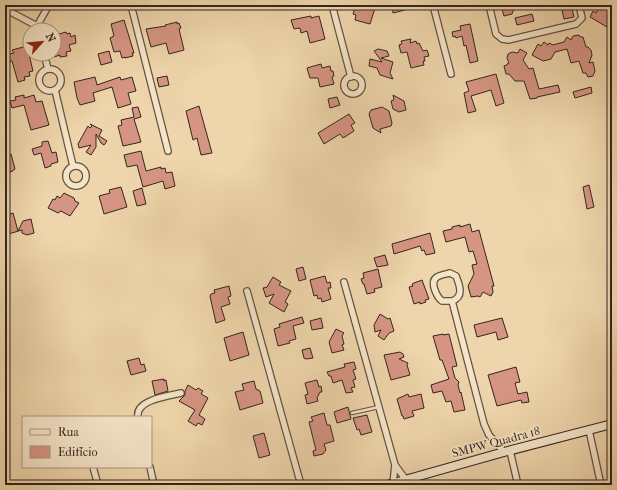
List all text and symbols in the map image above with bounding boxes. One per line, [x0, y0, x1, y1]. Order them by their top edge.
north arrow [22, 22, 62, 62]
text: N [43, 31, 58, 45]
legend [22, 416, 152, 468]
street label: SMPW Quadra 18 [451, 424, 541, 460]
text: Rua [58, 425, 79, 439]
text: Edifício [58, 445, 98, 459]

